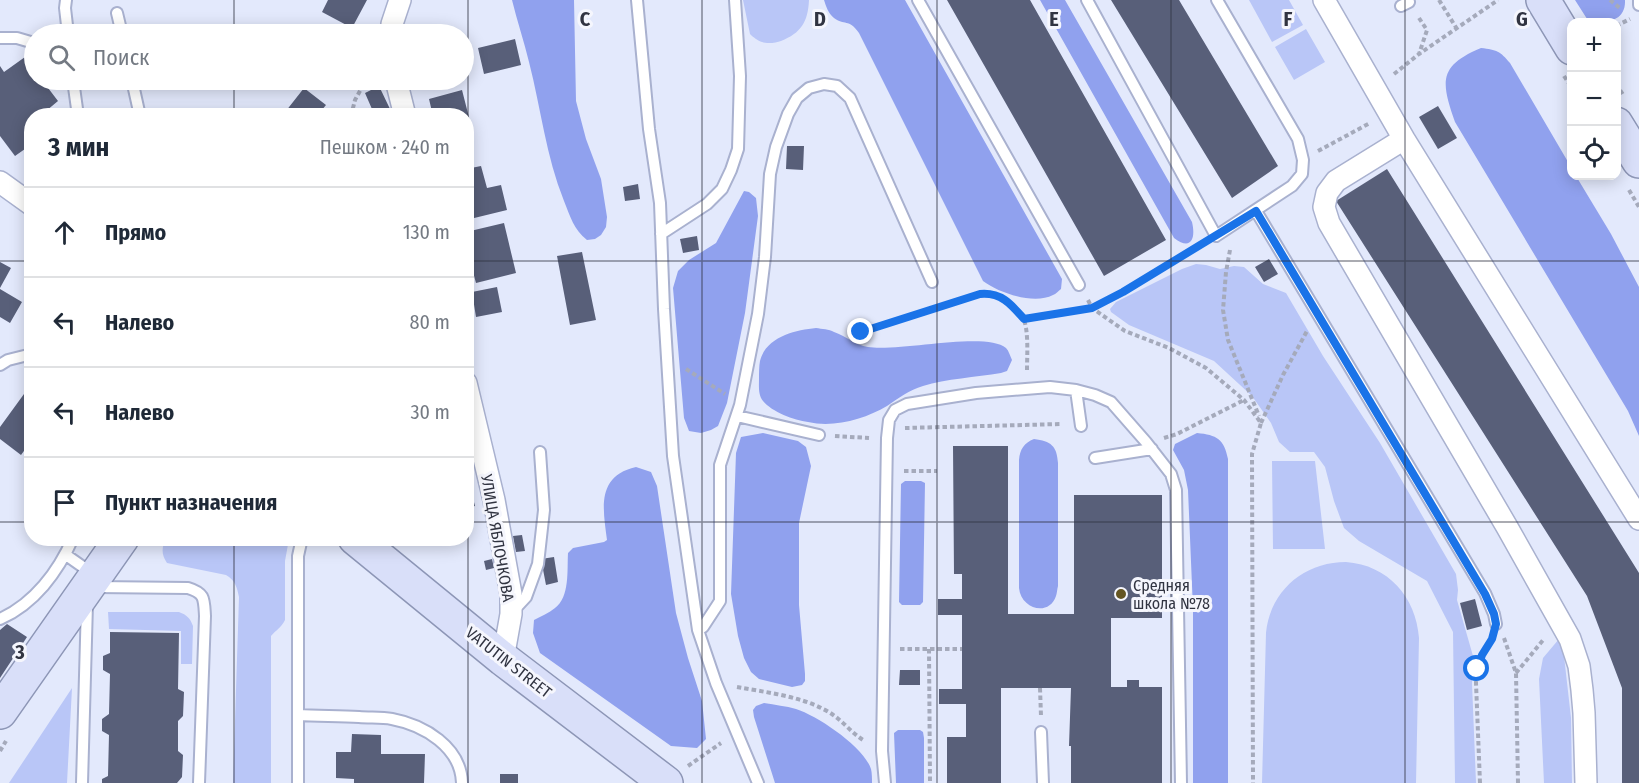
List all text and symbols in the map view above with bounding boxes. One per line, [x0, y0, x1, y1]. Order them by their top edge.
text: C [580, 7, 591, 31]
text: D [814, 7, 826, 31]
text: E [1049, 7, 1059, 31]
text: F [1284, 7, 1293, 31]
text: G [1516, 7, 1528, 31]
map controls [1567, 18, 1621, 180]
button: + [1567, 18, 1621, 72]
search box [24, 24, 474, 90]
icon: search [45, 41, 78, 74]
text: Поиск [93, 44, 149, 71]
button: − [1567, 72, 1621, 126]
button: locate [1567, 126, 1621, 180]
text: 3 мин [48, 132, 109, 163]
text: Пешком · 240 m [320, 135, 450, 159]
icon: ahead [48, 216, 81, 249]
text: Прямо [105, 219, 166, 246]
text: 130 m [403, 220, 450, 244]
icon: left [48, 306, 81, 339]
text: Налево [105, 309, 174, 336]
text: 80 m [410, 310, 450, 334]
route end [847, 318, 873, 344]
icon: left [48, 396, 81, 429]
text: Налево [105, 399, 174, 426]
text: 30 m [410, 400, 450, 424]
street label: УЛИЦА ЯБЛОЧКОВА [477, 472, 518, 604]
icon: arrive [48, 486, 81, 519]
text: Пункт назначения [105, 489, 277, 516]
place label: Средняя школа №78 [1133, 576, 1210, 613]
marker: Средняя школа №78 [1114, 587, 1128, 601]
street label: VATUTIN STREET [462, 623, 556, 702]
text: 3 [14, 640, 25, 664]
route start [1463, 655, 1489, 681]

